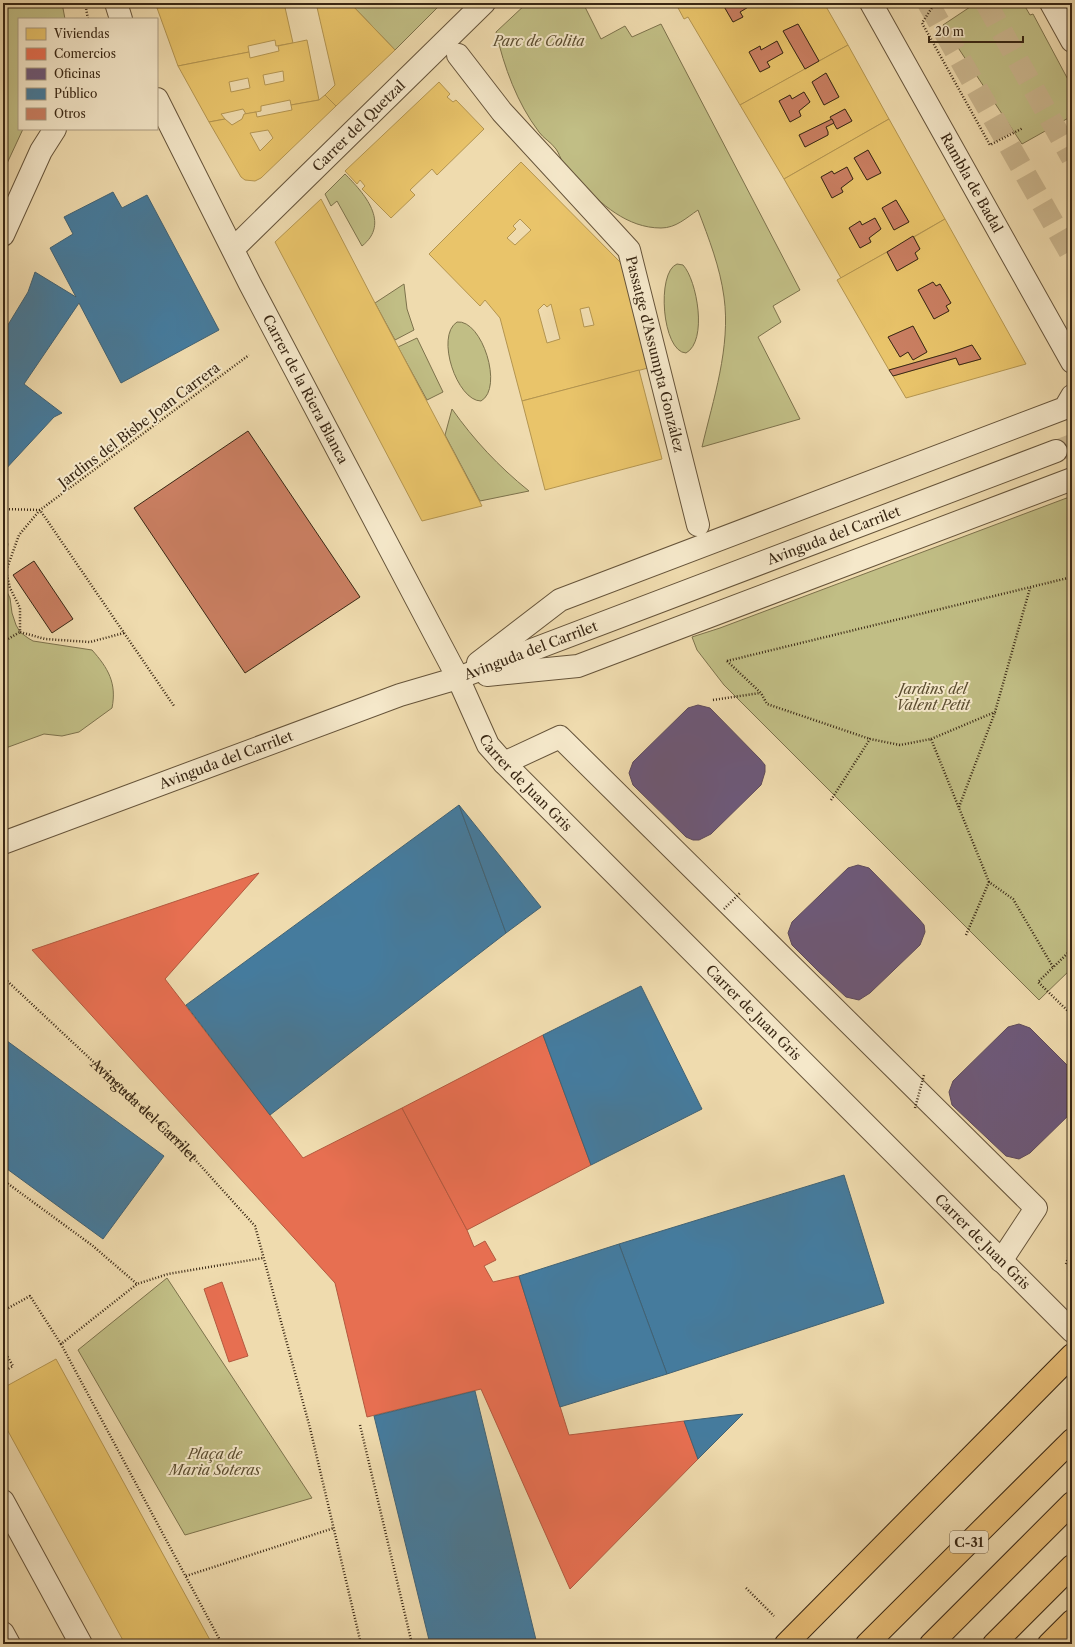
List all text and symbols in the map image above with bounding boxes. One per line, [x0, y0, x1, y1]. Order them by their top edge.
legend [18, 18, 158, 130]
scale bar [929, 18, 1023, 44]
text: 20 m [935, 24, 964, 39]
text: Viviendas [53, 26, 109, 41]
park label: Parc de Colita [492, 32, 585, 50]
text: Comercios [54, 46, 116, 61]
text: Oficinas [54, 66, 101, 81]
street label: Carrer del Quetzal [308, 76, 409, 175]
text: Público [54, 86, 97, 101]
text: Otros [54, 106, 86, 121]
street label: Rambla de Badal [937, 130, 1007, 236]
street label: Passatge d'Assumpta González [622, 254, 688, 454]
street label: Carrer de la Riera Blanca [259, 312, 353, 467]
street label: Jardins del Bisbe Joan Carrera [53, 358, 224, 493]
street label: Avinguda del Carrilet [764, 502, 903, 569]
street label: Avinguda del Carrilet [461, 617, 600, 684]
park label: Jardins del Valent Petit [895, 680, 971, 714]
street label: Avinguda del Carrilet [156, 727, 295, 793]
street label: Carrer de Juan Gris [475, 731, 576, 835]
street label: Carrer de Juan Gris [702, 961, 805, 1064]
street label: Avinguda del Carrilet [86, 1054, 201, 1165]
street label: Carrer de Juan Gris [931, 1190, 1034, 1293]
park label: Plaça de Maria Soteras [167, 1445, 261, 1479]
road number: C-31 [950, 1531, 988, 1553]

